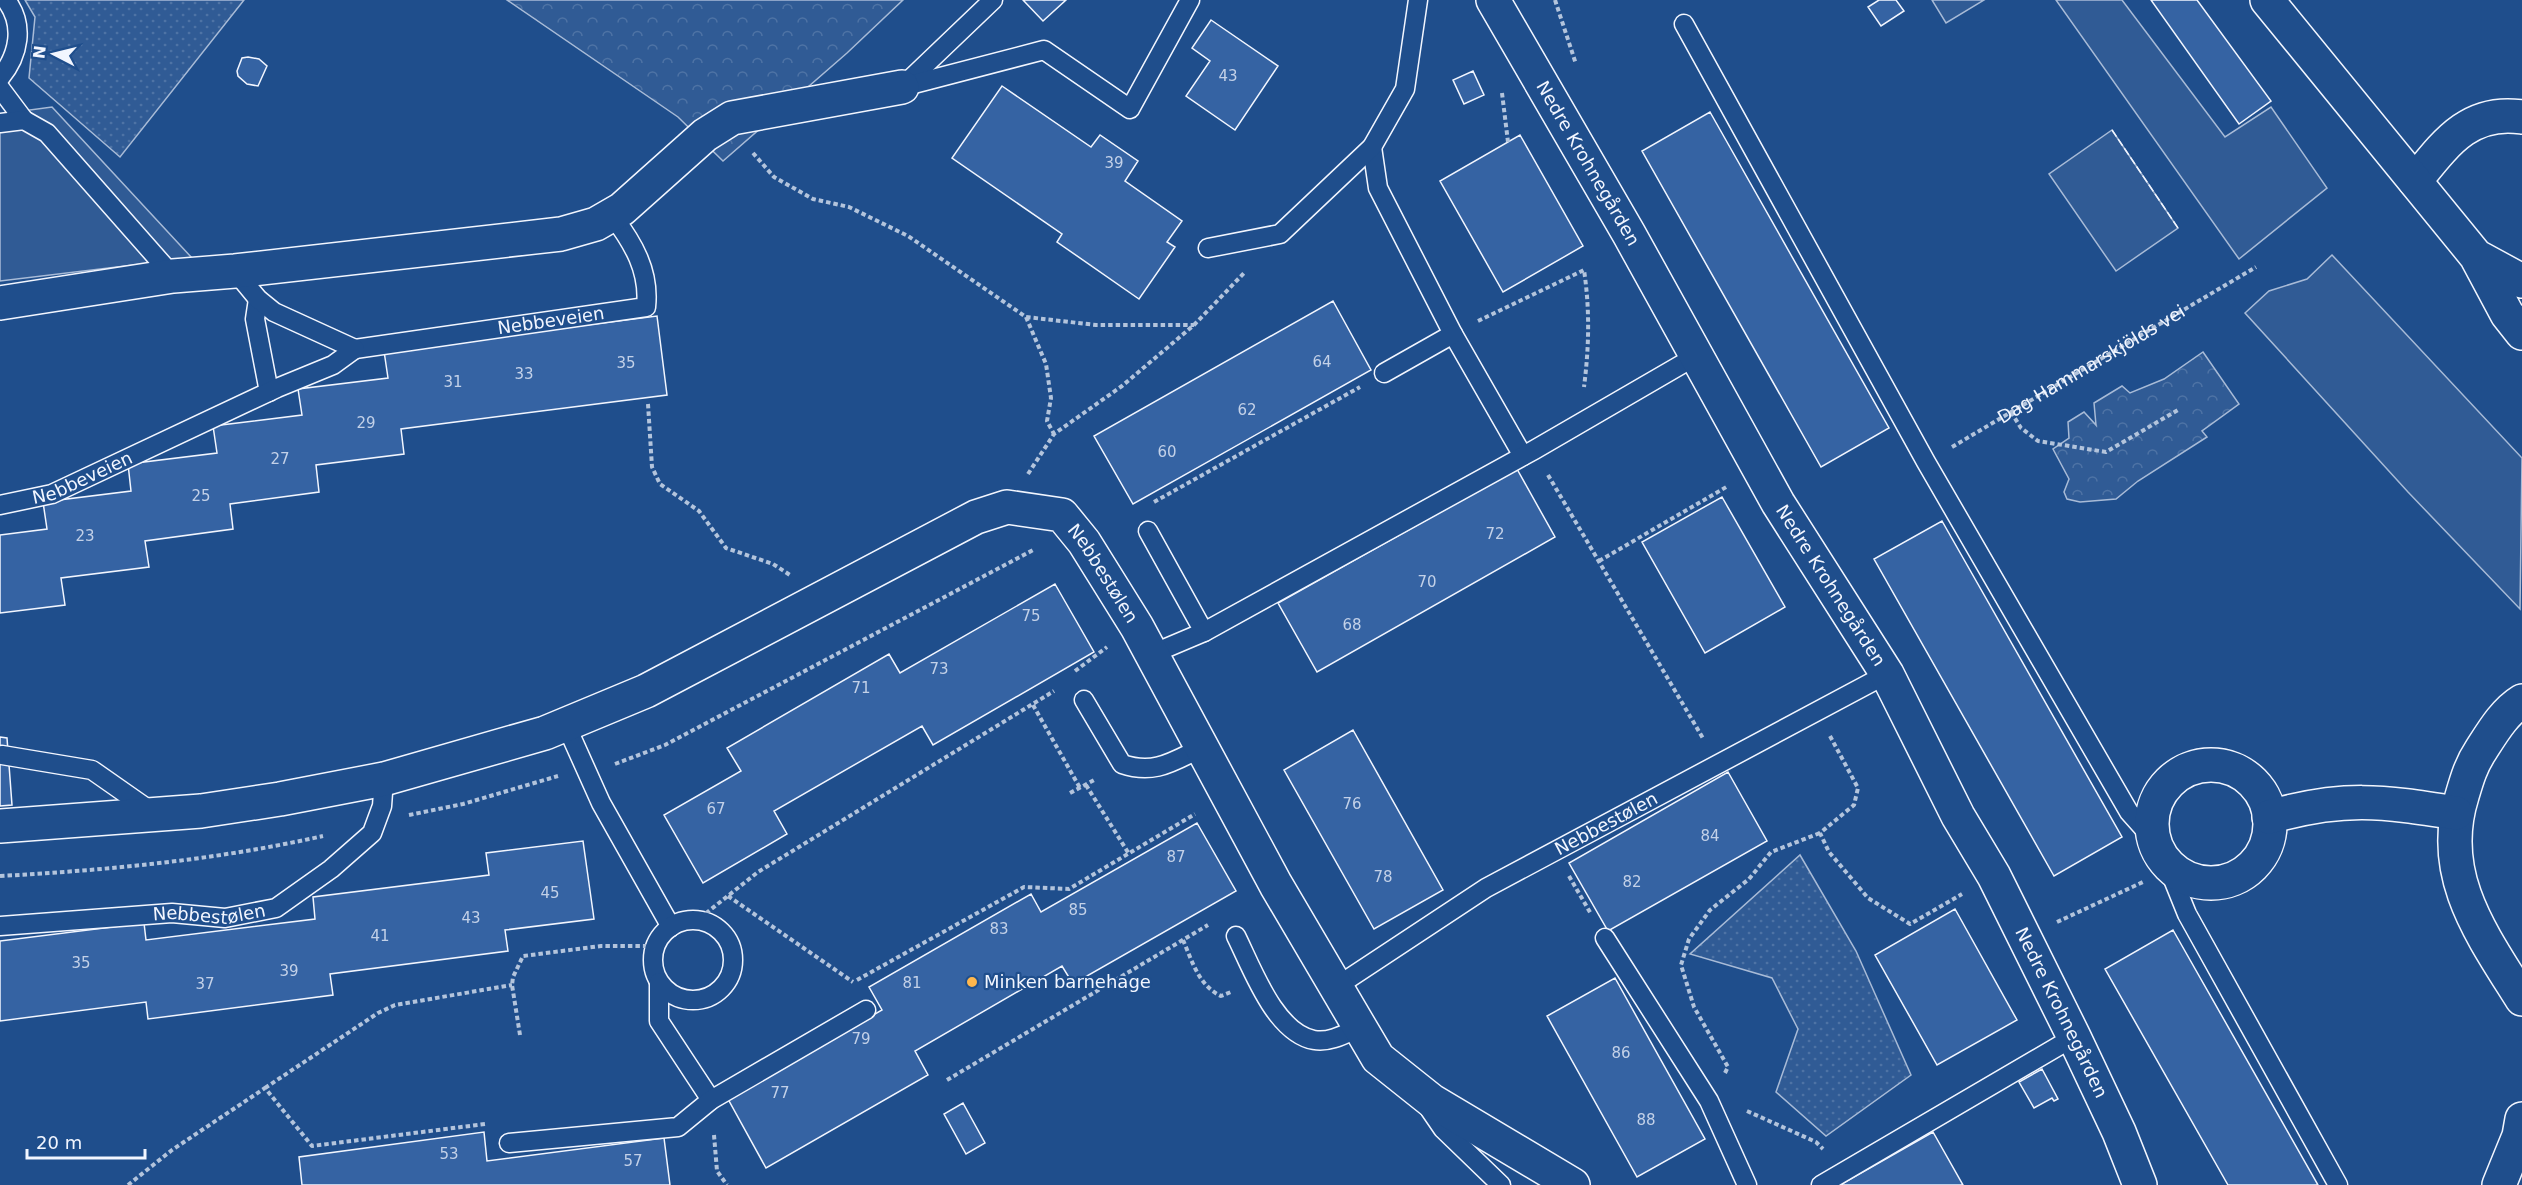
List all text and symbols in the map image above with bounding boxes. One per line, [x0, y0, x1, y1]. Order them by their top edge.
north arrow [24, 24, 84, 84]
text: N [29, 44, 50, 60]
house number: 43 [1218, 67, 1238, 85]
street label: Nedre Krohnegården [1532, 77, 1644, 249]
house number: 39 [1104, 154, 1124, 172]
street label: Dag Hammarskjölds vei [1994, 300, 2189, 428]
street label: Nebbeveien [496, 302, 606, 338]
house number: 64 [1312, 353, 1332, 371]
house number: 35 [616, 354, 636, 372]
house number: 33 [514, 365, 534, 383]
house number: 31 [443, 373, 463, 391]
house number: 62 [1237, 401, 1257, 419]
house number: 29 [356, 414, 376, 432]
house number: 60 [1157, 443, 1177, 461]
street label: Nebbeveien [30, 447, 136, 508]
house number: 27 [270, 450, 290, 468]
house number: 25 [191, 487, 211, 505]
street label: Nedre Krohnegården [1772, 501, 1890, 670]
street label: Nebbestølen [1064, 520, 1143, 627]
house number: 72 [1485, 525, 1505, 543]
house number: 23 [75, 527, 95, 545]
house number: 70 [1417, 573, 1437, 591]
house number: 75 [1021, 607, 1041, 625]
house number: 68 [1342, 616, 1362, 634]
house number: 73 [929, 660, 949, 678]
house number: 71 [851, 679, 871, 697]
street label: Nebbestølen [1551, 787, 1661, 859]
house number: 76 [1342, 795, 1362, 813]
house number: 67 [706, 800, 726, 818]
house number: 84 [1700, 827, 1720, 845]
house number: 87 [1166, 848, 1186, 866]
house number: 78 [1373, 868, 1393, 886]
house number: 82 [1622, 873, 1642, 891]
house number: 45 [540, 884, 560, 902]
street label: Nebbestølen [152, 899, 267, 928]
house number: 85 [1068, 901, 1088, 919]
house number: 43 [461, 909, 481, 927]
house number: 83 [989, 920, 1009, 938]
street label: Nedre Krohnegården [2011, 924, 2112, 1101]
house number: 41 [370, 927, 390, 945]
house number: 35 [71, 954, 91, 972]
house number: 39 [279, 962, 299, 980]
place label: Minken barnehage [984, 971, 1151, 992]
house number: 81 [902, 974, 922, 992]
house number: 37 [195, 975, 215, 993]
marker: Minken barnehage [965, 975, 979, 989]
house number: 79 [851, 1030, 871, 1048]
house number: 86 [1611, 1044, 1631, 1062]
house number: 77 [770, 1084, 790, 1102]
house number: 88 [1636, 1111, 1656, 1129]
scale bar [27, 1122, 146, 1160]
text: 20 m [36, 1132, 82, 1153]
house number: 53 [439, 1145, 459, 1163]
house number: 57 [623, 1152, 643, 1170]

